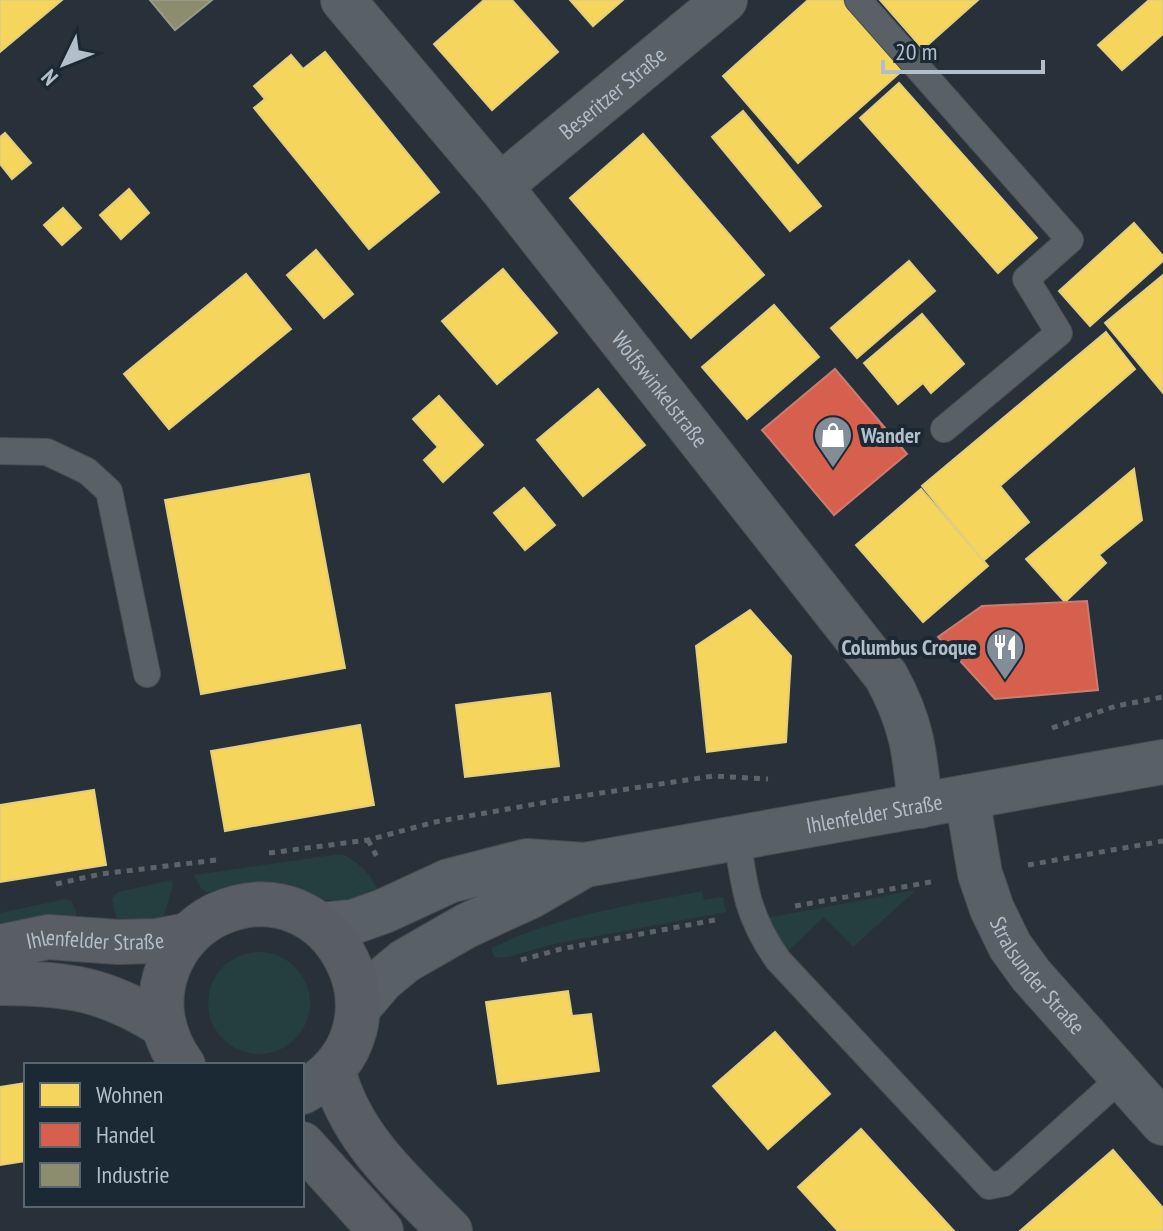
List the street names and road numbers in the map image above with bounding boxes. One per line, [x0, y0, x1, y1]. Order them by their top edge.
street label: Beseritzer Straße [553, 41, 672, 145]
street label: Wolfswinkelstraße [606, 326, 714, 453]
street label: Ihlenfelder Straße [804, 788, 945, 839]
street label: Stralsunder Straße [984, 912, 1091, 1040]
street label: Ihlenfelder Straße [24, 923, 166, 956]

